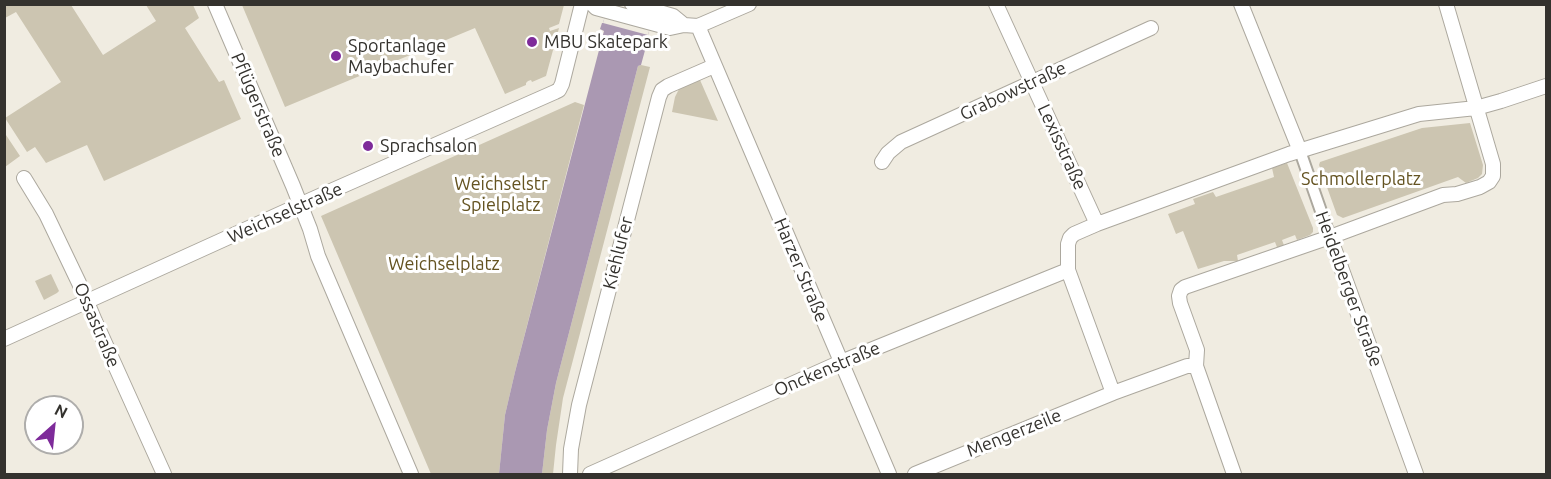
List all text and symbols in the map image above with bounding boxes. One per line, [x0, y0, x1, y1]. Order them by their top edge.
place label: MBU Skatepark [544, 31, 668, 53]
place label: Sportanlage Maybachufer [348, 35, 454, 78]
marker: MBU Skatepark [525, 35, 539, 49]
street label: Pflügerstraße [226, 49, 290, 161]
marker: Sportanlage Maybachufer [329, 49, 343, 63]
street label: Grabowstraße [956, 57, 1070, 125]
street label: Lexisstraße [1033, 101, 1091, 193]
place label: Sprachsalon [380, 135, 477, 157]
marker: Sprachsalon [361, 139, 375, 153]
park label: Schmollerplatz [1301, 168, 1421, 190]
park label: Weichselstr Spielplatz [454, 173, 548, 216]
street label: Weichselstraße [224, 178, 346, 248]
street label: Heidelberger Straße [1311, 208, 1387, 370]
street label: Kiehlufer [599, 214, 637, 292]
street label: Harzer Straße [769, 215, 833, 325]
park label: Weichselplatz [388, 253, 500, 275]
street label: Ossastraße [69, 279, 125, 371]
street label: Onckenstraße [771, 337, 883, 401]
north arrow [24, 395, 84, 455]
text: N [52, 400, 71, 421]
street label: Mengerzeile [964, 404, 1064, 462]

